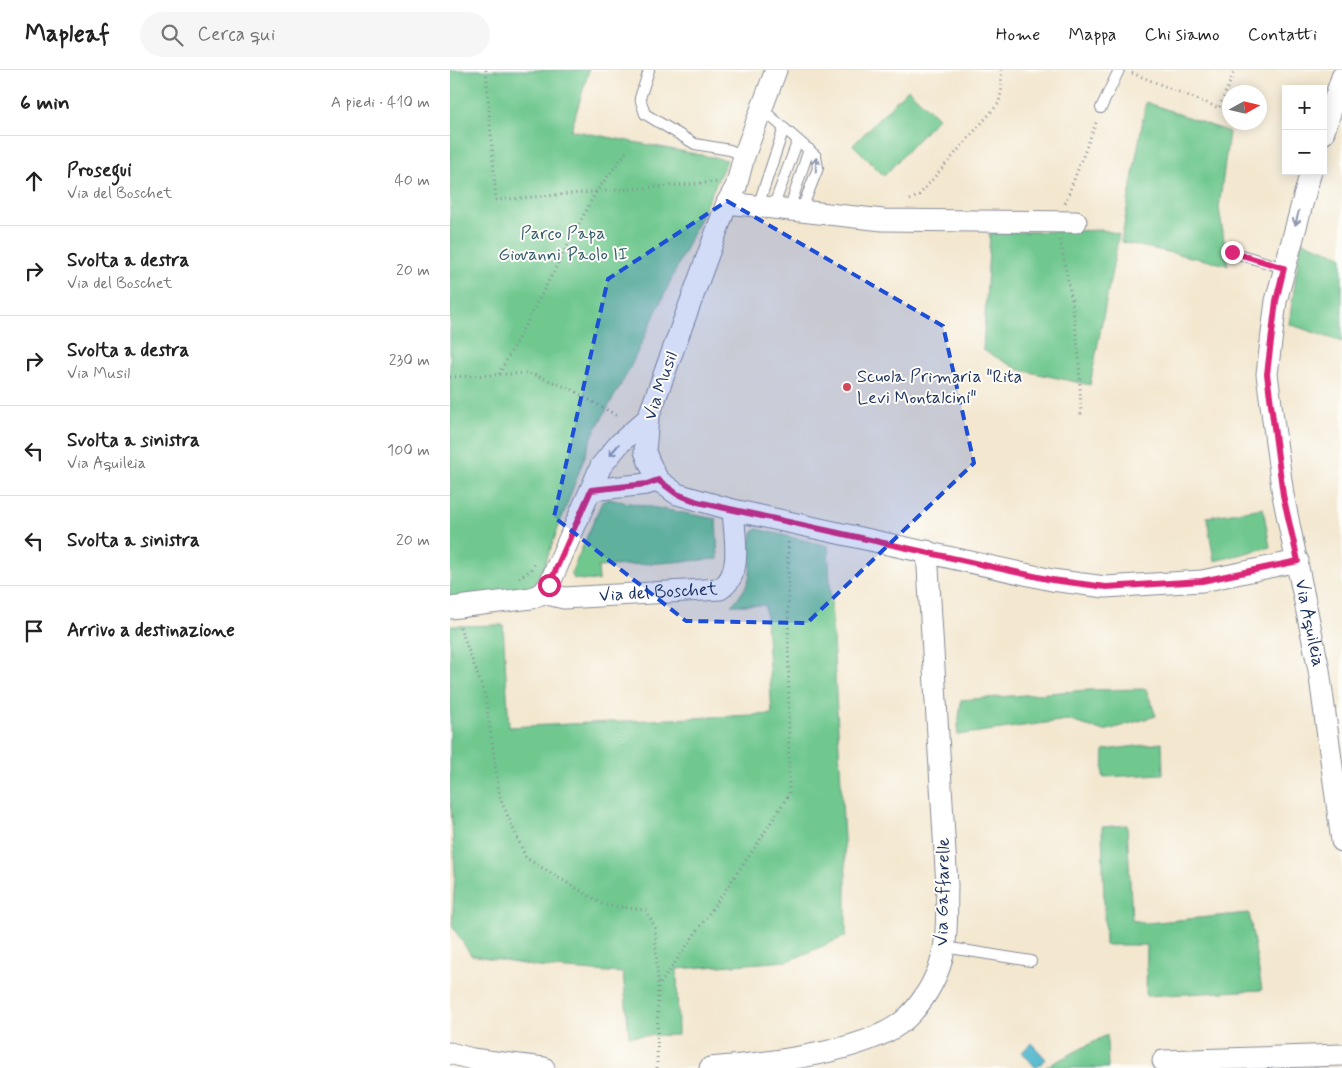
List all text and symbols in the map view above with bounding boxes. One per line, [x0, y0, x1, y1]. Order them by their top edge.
search box [140, 12, 490, 57]
text: Mapleaf [25, 19, 110, 50]
icon: search [158, 21, 186, 49]
text: Cerca qui [198, 22, 275, 47]
text: Home [996, 23, 1040, 47]
text: Mappa [1068, 23, 1117, 47]
text: Chi siamo [1145, 23, 1220, 47]
text: Contatti [1248, 23, 1317, 47]
north arrow [1222, 85, 1267, 130]
map controls [1282, 85, 1327, 175]
button: + [1282, 85, 1327, 130]
text: 6 min [20, 89, 70, 117]
text: A piedi · 410 m [331, 92, 430, 113]
button: − [1282, 130, 1327, 175]
one-way arrow [811, 157, 821, 173]
text: Prosegui [67, 158, 132, 183]
icon: ahead [20, 167, 48, 195]
text: 40 m [394, 170, 430, 191]
text: Via del Boschet [67, 183, 172, 204]
one-way arrow [1292, 209, 1301, 225]
park label: Parco Papa Giovanni Paolo II [498, 222, 628, 267]
route end [1221, 241, 1244, 264]
text: Svolta a destra [67, 248, 189, 273]
icon: right [20, 257, 48, 285]
text: 20 m [396, 260, 430, 281]
text: Via del Boschet [67, 273, 172, 294]
text: Svolta a destra [67, 338, 189, 363]
icon: right [20, 347, 48, 375]
street label: Via Musil [638, 348, 684, 424]
text: 230 m [389, 350, 430, 371]
text: Via Musil [67, 363, 130, 384]
place label: Scuola Primaria "Rita Levi Montalcini" [857, 365, 1022, 410]
marker: Scuola Primaria "Rita Levi Montalcini" [841, 381, 853, 393]
text: Svolta a sinistra [67, 428, 200, 453]
icon: left [20, 437, 48, 465]
text: 100 m [387, 440, 430, 461]
one-way arrow [609, 443, 620, 456]
text: Via Aquileia [67, 453, 146, 474]
icon: left [20, 527, 48, 555]
text: Svolta a sinistra [67, 528, 200, 553]
text: 20 m [396, 530, 430, 551]
route start [538, 574, 561, 597]
street label: Via del Boschet [598, 577, 719, 608]
street label: Via Aquileia [1289, 577, 1330, 669]
icon: arrive [20, 617, 48, 645]
text: Arrivo a destinazione [67, 618, 235, 643]
street label: Via Gaffarelle [930, 838, 956, 946]

